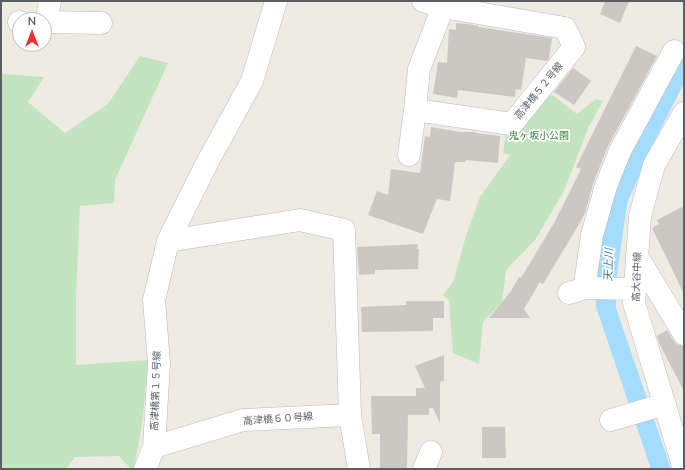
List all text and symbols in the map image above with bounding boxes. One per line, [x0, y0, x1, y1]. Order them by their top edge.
north arrow [12, 12, 52, 52]
text: N [28, 14, 36, 28]
street label: 高津橋５２号線 [512, 60, 566, 122]
park label: 鬼ヶ坂小公園 [509, 130, 569, 142]
water label: 天上川 [602, 248, 616, 282]
street label: 高大谷中線 [630, 252, 644, 302]
street label: 高津橋第１５号線 [149, 351, 163, 431]
street label: 高津橋６０号線 [243, 411, 313, 427]

